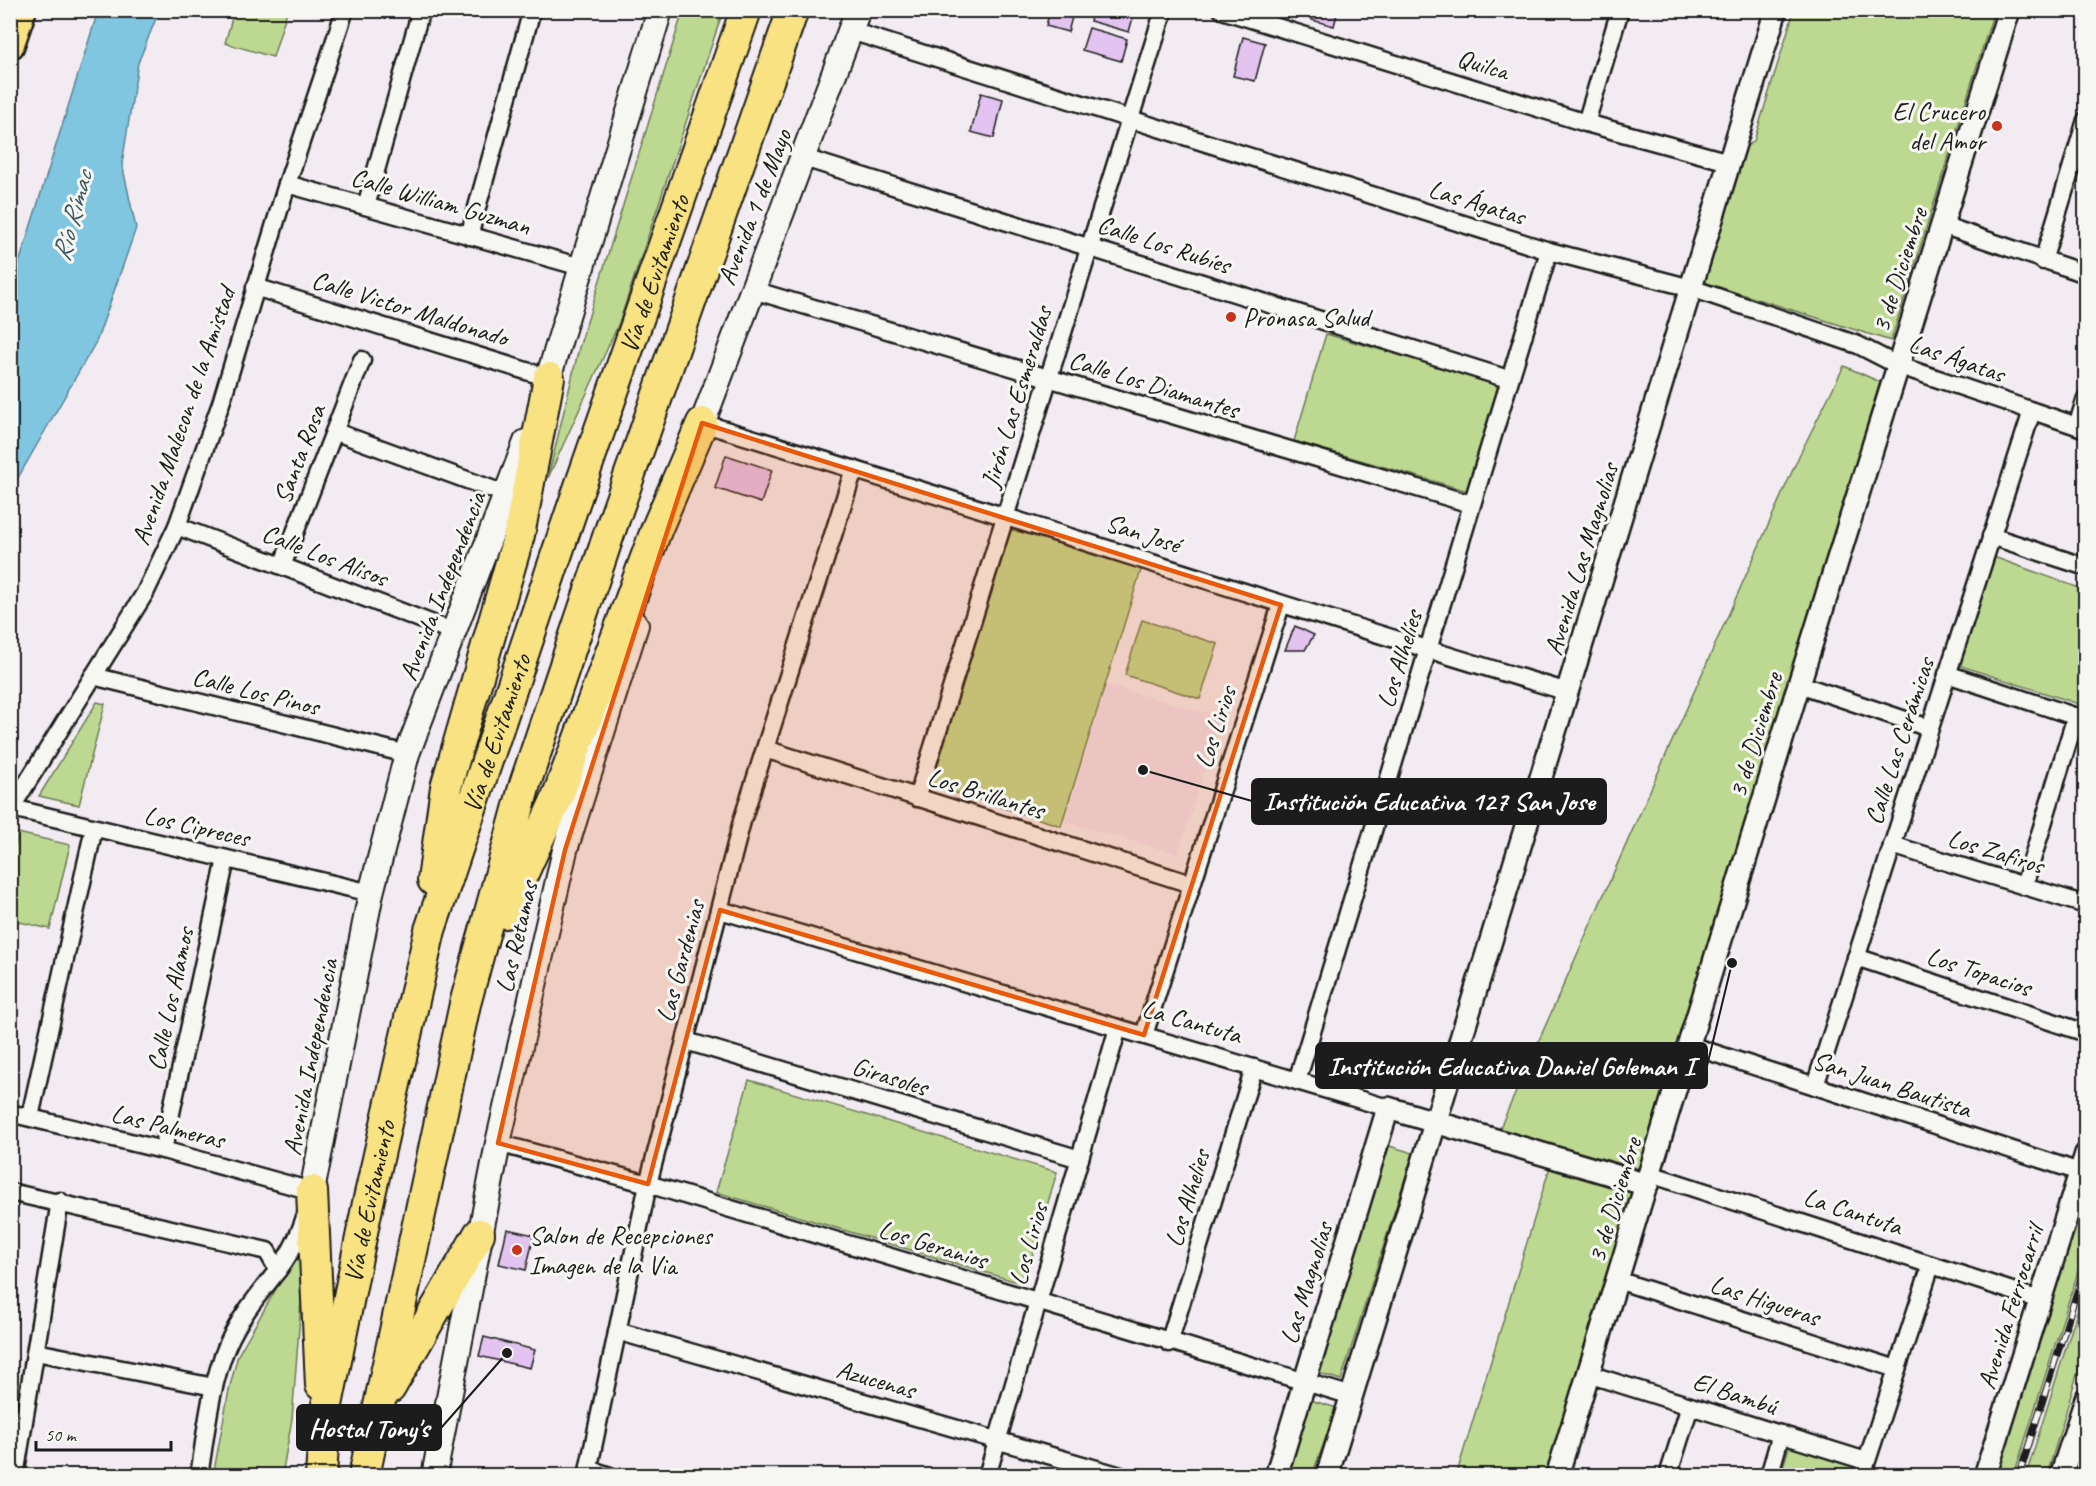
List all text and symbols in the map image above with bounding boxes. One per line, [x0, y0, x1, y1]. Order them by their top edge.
street label: Quilca [1453, 41, 1515, 89]
place label: El Crucero del Amor [1893, 95, 1988, 158]
marker: El Crucero del Amor [1990, 119, 2004, 133]
street label: Avenida 1 de Mayo [710, 123, 800, 290]
street label: Calle William Guzman [347, 160, 535, 243]
water label: Río Rímac [44, 164, 101, 265]
street label: Las Ágatas [1425, 172, 1531, 233]
street label: Vía de Evitamiento [612, 189, 698, 357]
street label: 3 de Diciembre [1864, 202, 1936, 337]
street label: Calle Los Rubíes [1093, 207, 1237, 282]
street label: Calle Victor Maldonado [308, 263, 515, 355]
street label: Avenida Malecon de la Amistad [124, 279, 244, 549]
street label: Jirón Las Esmeraldas [973, 301, 1060, 494]
place label: Pronasa Salud [1243, 301, 1373, 334]
marker: Pronasa Salud [1224, 310, 1238, 324]
street label: Las Ágatas [1905, 327, 2011, 391]
street label: Calle Los Diamantes [1065, 343, 1245, 427]
street label: Santa Rosa [266, 399, 334, 508]
street label: Avenida Las Magnolias [1537, 457, 1627, 659]
street label: Avenida Independencia [391, 486, 494, 685]
street label: San José [1102, 506, 1188, 562]
street label: Calle Los Alisos [257, 516, 394, 595]
street label: Los Alhelíes [1369, 605, 1430, 712]
street label: Vía de Evitamiento [455, 648, 539, 817]
street label: Calle Las Cerámicas [1857, 651, 1943, 829]
street label: Calle Los Pinos [189, 660, 325, 724]
street label: 3 de Diciembre [1721, 667, 1791, 802]
street label: Los Lirios [1187, 680, 1245, 772]
street label: Los Brillantes [924, 760, 1050, 827]
callout: Institución Educativa 127 San Jose [1252, 779, 1606, 824]
text: Institución Educativa 127 San Jose [1263, 784, 1597, 818]
street label: Los Cipreces [141, 798, 255, 855]
street label: Los Zafiros [1944, 821, 2050, 882]
street label: Las Retamas [488, 876, 546, 996]
street label: Las Gardenias [648, 895, 713, 1026]
street label: Calle Los Alamos [139, 923, 202, 1074]
street label: Los Topacios [1923, 939, 2037, 1004]
street label: Avenida Independencia [275, 955, 346, 1158]
street label: La Cantuta [1138, 992, 1247, 1052]
callout: Institución Educativa Daniel Goleman I [1316, 1043, 1707, 1088]
street label: San Juan Bautista [1808, 1043, 1977, 1126]
street label: Girasoles [848, 1049, 934, 1104]
text: Institución Educativa Daniel Goleman I [1327, 1049, 1701, 1083]
street label: Las Palmeras [108, 1096, 230, 1157]
street label: Vía de Evitamiento [336, 1116, 404, 1286]
street label: 3 de Diciembre [1580, 1132, 1650, 1267]
street label: Los Alhelies [1157, 1144, 1218, 1251]
street label: La Cantuta [1799, 1180, 1908, 1243]
street label: Los Lirios [1001, 1197, 1056, 1289]
street label: Los Geranios [875, 1212, 993, 1277]
street label: Las Magnolias [1272, 1216, 1341, 1348]
street label: Avenida Ferrocarril [1970, 1217, 2052, 1393]
place label: Salon de Recepciones Imagen de la Via [529, 1219, 714, 1282]
marker: Salon de Recepciones Imagen de la Via [510, 1243, 524, 1257]
street label: Las Higueras [1706, 1267, 1826, 1334]
street label: Azucenas [833, 1353, 921, 1407]
street label: El Bambú [1689, 1364, 1783, 1423]
callout: Hostal Tony's [297, 1405, 441, 1450]
text: Hostal Tony's [309, 1411, 432, 1445]
scale bar [36, 1414, 171, 1452]
text: 50 m [45, 1424, 78, 1446]

